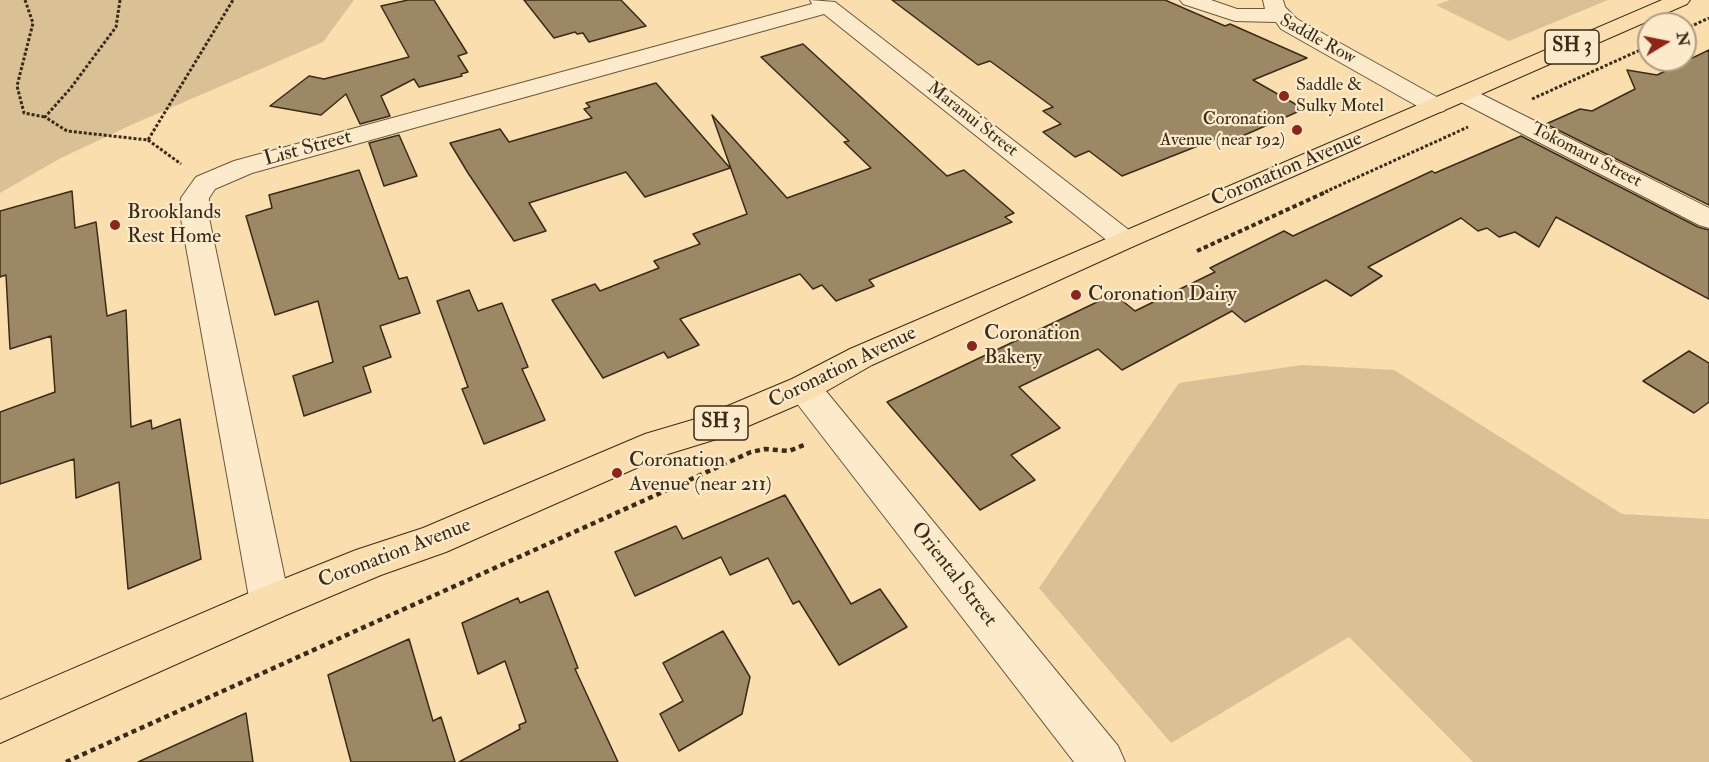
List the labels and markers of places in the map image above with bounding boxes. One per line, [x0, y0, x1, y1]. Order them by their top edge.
place label: Saddle & Sulky Motel [1296, 75, 1384, 118]
marker: Saddle & Sulky Motel [1277, 89, 1291, 103]
place label: Coronation Avenue (near 192) [1160, 109, 1285, 152]
marker: Coronation Avenue (near 192) [1290, 123, 1304, 137]
place label: Brooklands Rest Home [127, 200, 221, 250]
marker: Brooklands Rest Home [108, 218, 122, 232]
place label: Coronation Dairy [1088, 282, 1237, 308]
marker: Coronation Dairy [1069, 288, 1083, 302]
place label: Coronation Bakery [984, 321, 1080, 371]
marker: Coronation Bakery [965, 339, 979, 353]
place label: Coronation Avenue (near 211) [629, 448, 772, 498]
marker: Coronation Avenue (near 211) [610, 466, 624, 480]

